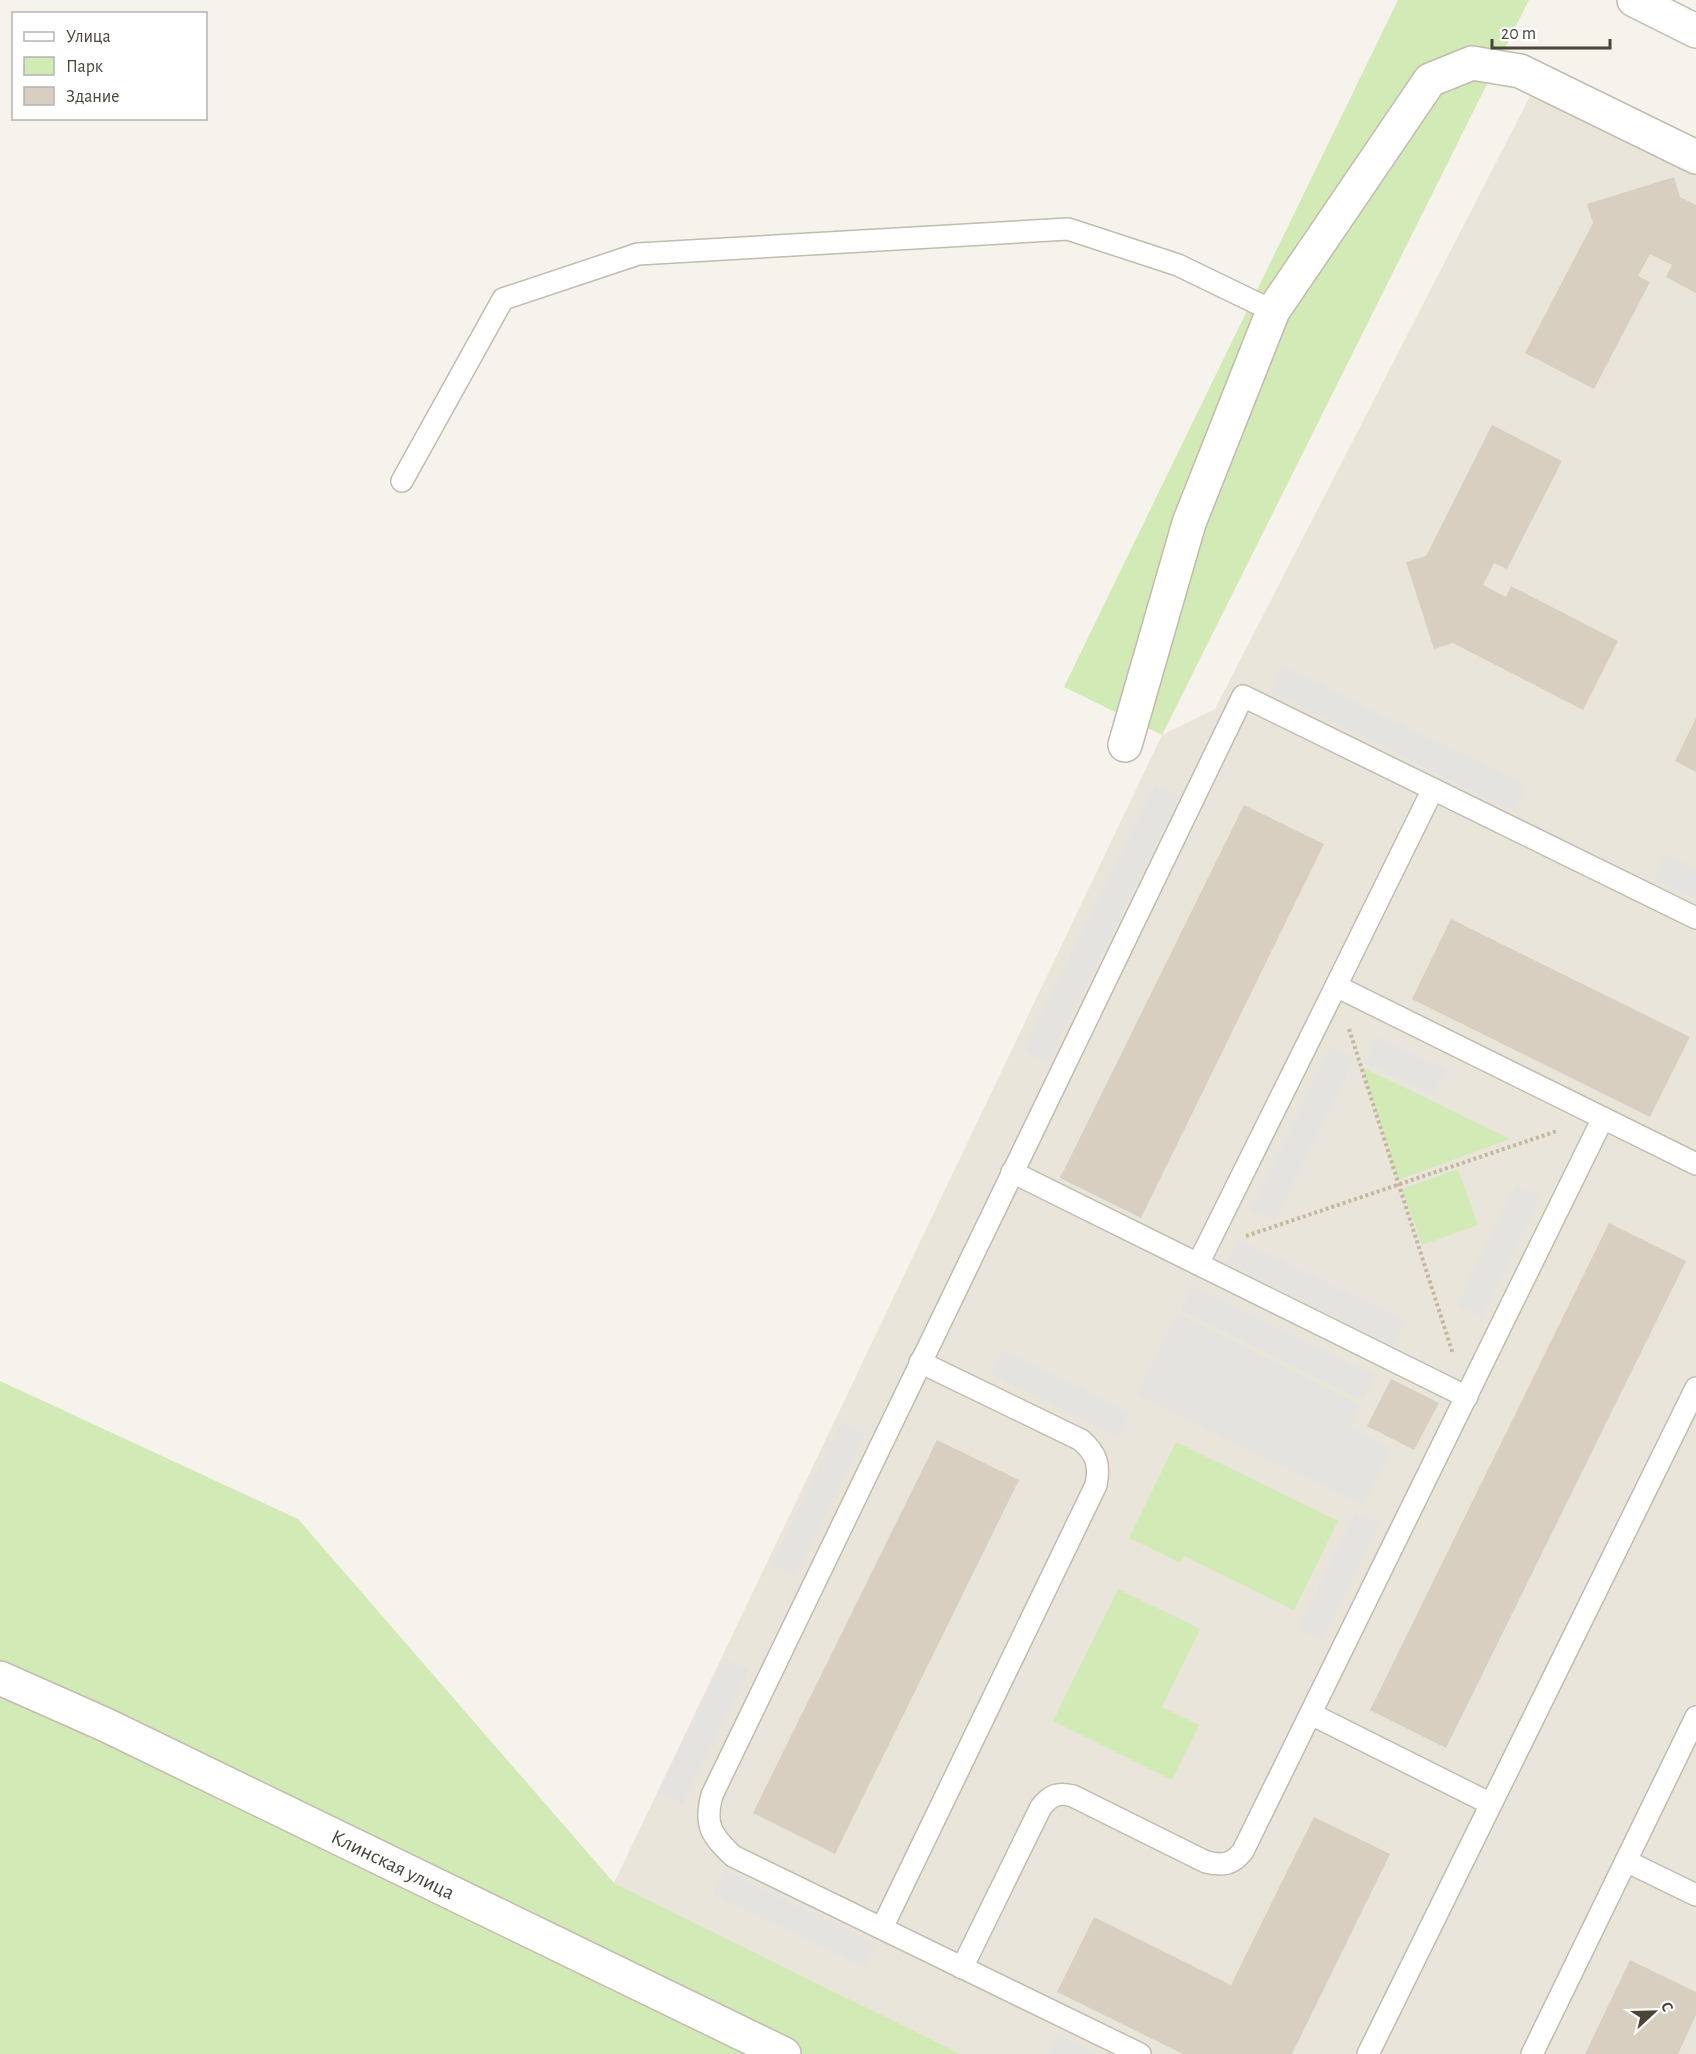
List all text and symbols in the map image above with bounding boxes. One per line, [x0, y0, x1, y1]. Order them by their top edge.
legend [12, 12, 207, 120]
scale bar [1492, 12, 1610, 50]
text: 20 m [1501, 25, 1536, 43]
text: Улица [66, 28, 111, 46]
text: Парк [66, 58, 104, 76]
text: Здание [66, 88, 120, 106]
street label: Клинская улица [328, 1826, 458, 1903]
north arrow [1624, 1982, 1684, 2042]
text: С [1658, 2000, 1676, 2014]

